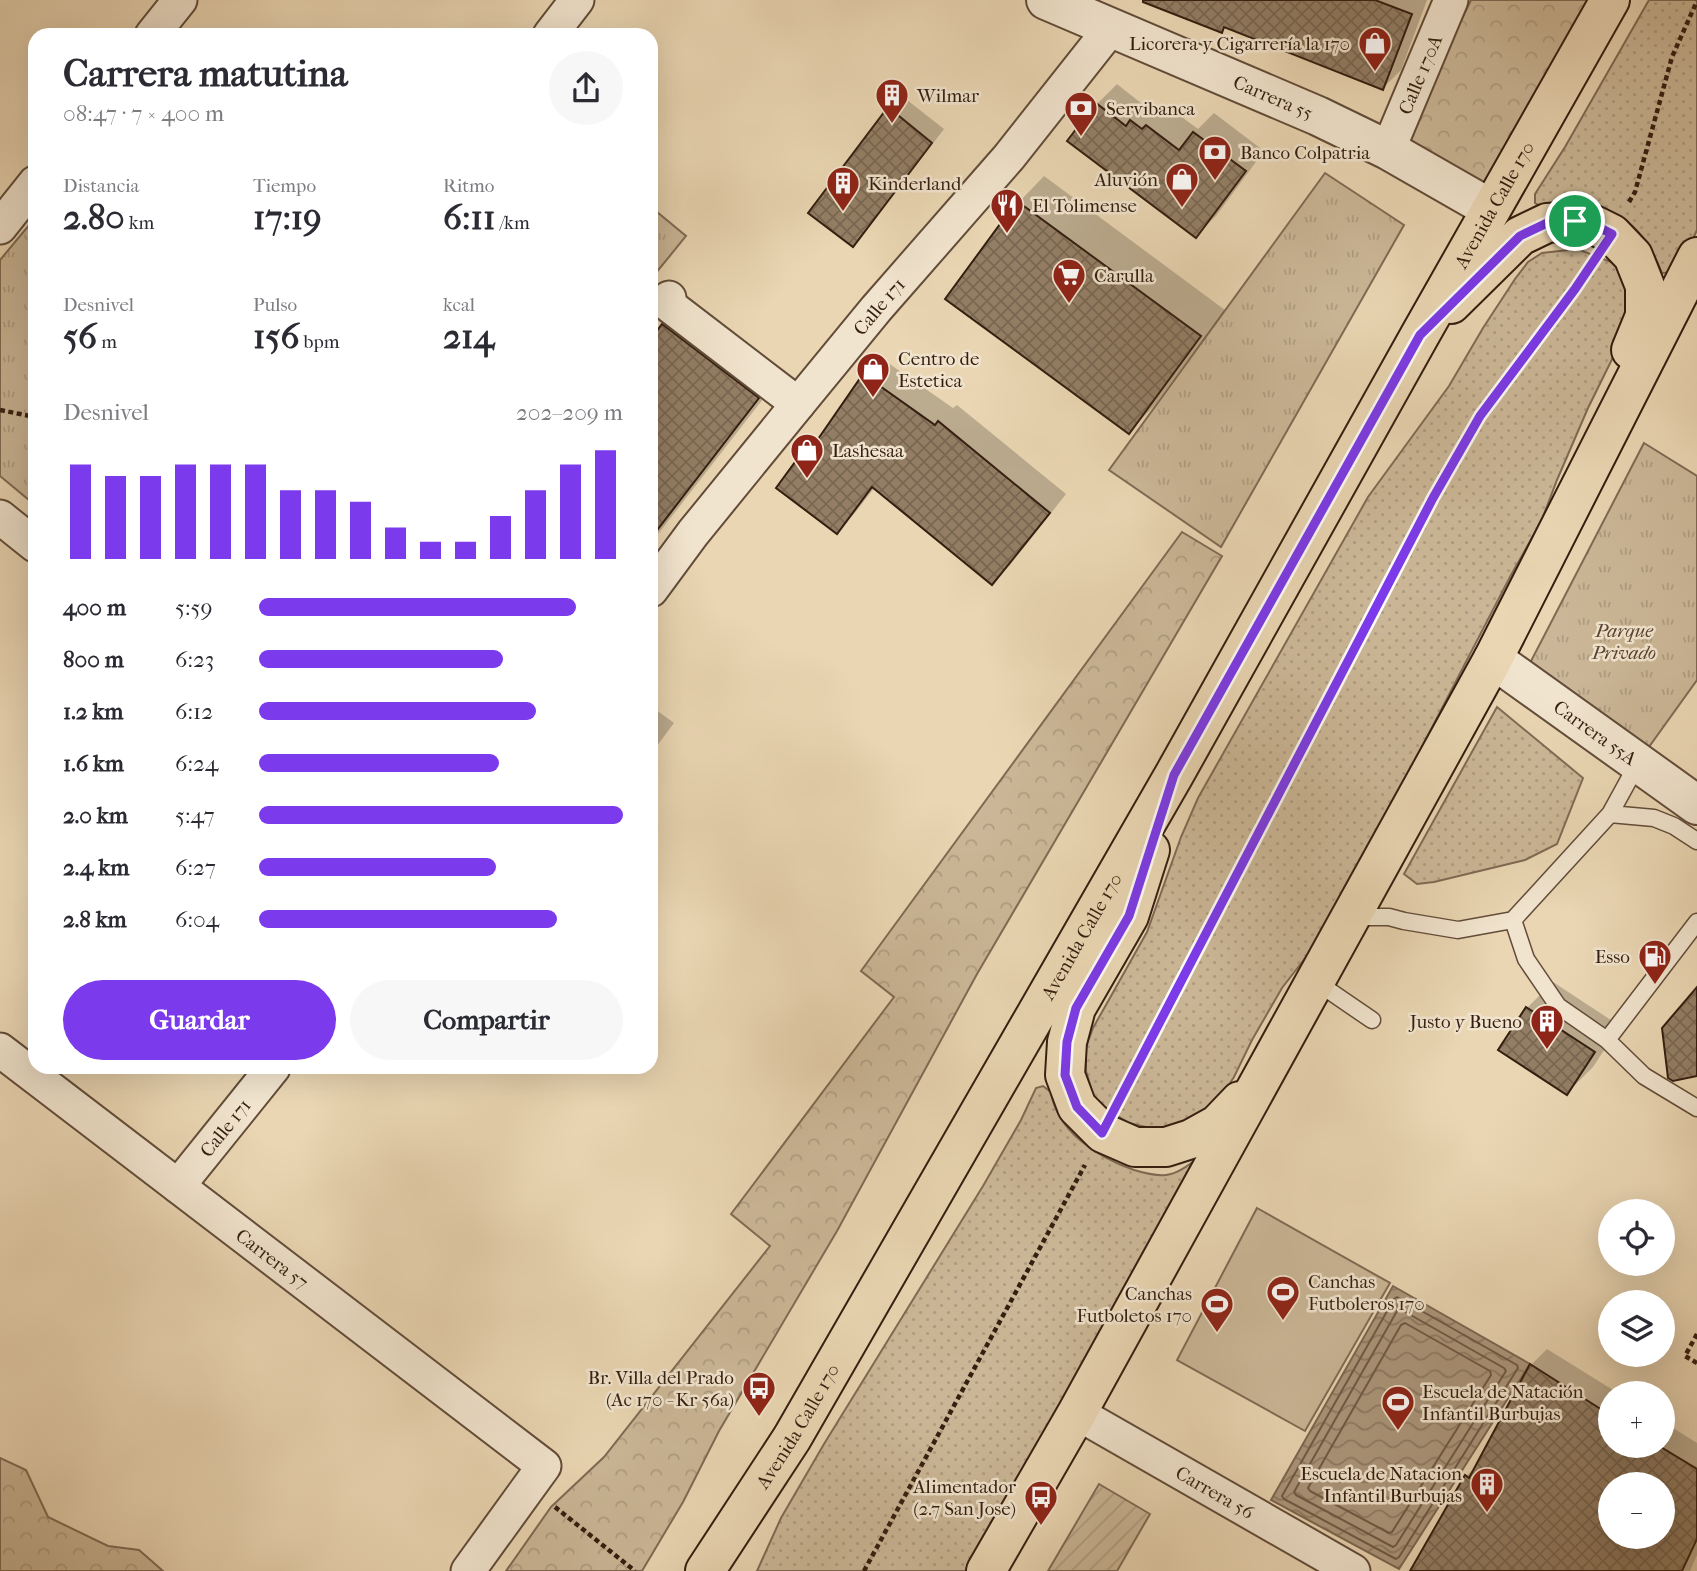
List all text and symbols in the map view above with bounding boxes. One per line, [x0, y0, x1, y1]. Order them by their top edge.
shop icon: Licorera y Cigarrería la 170 [1356, 24, 1394, 73]
street label: Calle 170A [1394, 31, 1447, 118]
place label: Licorera y Cigarrería la 170 [1129, 33, 1350, 55]
text: Carrera matutina [63, 51, 347, 96]
button: share [549, 51, 623, 125]
street label: Carrera 55 [1230, 71, 1316, 124]
building icon: Wilmar [873, 76, 911, 125]
place label: Wilmar [916, 85, 980, 107]
bank icon: Servibanca [1062, 89, 1100, 138]
place label: Servibanca [1106, 98, 1195, 120]
text: 08:47 · 7 × 400 m [63, 100, 224, 127]
bank icon: Banco Colpatria [1196, 133, 1234, 182]
street label: Avenida Calle 170 [1450, 138, 1539, 273]
place label: Banco Colpatria [1240, 142, 1370, 164]
shop icon: Aluvión [1163, 160, 1201, 209]
building icon: Kinderland [824, 164, 862, 213]
place label: Aluvión [1093, 169, 1158, 191]
place label: Kinderland [868, 173, 962, 195]
text: Distancia [63, 175, 139, 197]
text: Tiempo [253, 175, 316, 197]
text: Ritmo [443, 175, 494, 197]
restaurant icon: El Tolimense [988, 186, 1026, 235]
pin [1545, 191, 1605, 251]
place label: El Tolimense [1032, 195, 1137, 217]
text: 2.80 [63, 197, 125, 238]
text: 17:19 [253, 197, 322, 238]
text: 6:11 [443, 197, 495, 238]
icon: arrive [1556, 202, 1594, 240]
text: km [125, 212, 154, 234]
text: /km [495, 212, 530, 234]
supermarket icon: Carulla [1050, 256, 1088, 305]
place label: Carulla [1094, 265, 1154, 287]
street label: Calle 171 [849, 274, 910, 340]
text: Desnivel [63, 294, 134, 316]
text: Pulso [253, 294, 297, 316]
text: kcal [443, 294, 475, 316]
text: 56 [63, 316, 97, 357]
text: 156 [253, 316, 299, 357]
text: 214 [443, 316, 494, 357]
text: m [97, 331, 117, 353]
text: bpm [299, 331, 339, 353]
place label: Centro de Estetica [898, 348, 979, 392]
shop icon: Centro de Estetica [854, 350, 892, 399]
text: Desnivel [63, 399, 149, 426]
text: 202–209 m [516, 399, 623, 426]
shop icon: Lashesaa [788, 431, 826, 480]
place label: Lashesaa [832, 440, 904, 462]
text: 400 m [63, 594, 126, 621]
text: 5:59 [175, 594, 213, 621]
park label: Parque Privado [1591, 620, 1656, 664]
text: 800 m [63, 646, 124, 673]
text: 6:23 [175, 646, 214, 673]
street label: Carrera 55A [1549, 696, 1641, 771]
text: 1.2 km [63, 698, 123, 725]
text: 6:12 [175, 698, 213, 725]
text: 1.6 km [63, 750, 124, 777]
text: 6:24 [175, 750, 218, 777]
text: 2.0 km [63, 802, 128, 829]
text: 5:47 [175, 802, 215, 829]
text: 2.4 km [63, 854, 129, 881]
text: 6:27 [175, 854, 216, 881]
street label: Avenida Calle 170 [1036, 870, 1127, 1005]
text: 2.8 km [63, 906, 127, 933]
text: 6:04 [175, 906, 219, 933]
fuel station icon: Esso [1636, 937, 1674, 986]
place label: Esso [1595, 946, 1630, 968]
button: Guardar [63, 980, 336, 1060]
button: Compartir [350, 980, 623, 1060]
building icon: Justo y Bueno [1528, 1002, 1566, 1051]
place label: Justo y Bueno [1408, 1011, 1522, 1033]
street label: Calle 171 [196, 1095, 256, 1162]
map controls [1598, 1199, 1675, 1549]
button: locate [1598, 1199, 1675, 1276]
street label: Carrera 57 [231, 1224, 312, 1294]
place label: Canchas Futboleros 170 [1308, 1271, 1425, 1315]
sports icon: Canchas Futboleros 170 [1264, 1273, 1302, 1322]
place label: Canchas Futboletos 170 [1077, 1283, 1192, 1327]
sports icon: Canchas Futboletos 170 [1198, 1285, 1236, 1334]
button: layers [1598, 1290, 1675, 1367]
street label: Avenida Calle 170 [751, 1360, 844, 1494]
place label: Br. Villa del Prado (Ac 170 - Kr 56a) [588, 1367, 734, 1411]
bus stop icon: Br. Villa del Prado (Ac 170 - Kr 56a) [740, 1369, 778, 1418]
place label: Escuela de Natación Infantil Burbujas [1422, 1381, 1584, 1425]
button: + [1598, 1381, 1675, 1458]
sports icon: Escuela de Natación Infantil Burbujas [1379, 1383, 1417, 1432]
street label: Carrera 56 [1171, 1462, 1258, 1524]
place label: Escuela de Natacion Infantil Burbujas [1300, 1463, 1462, 1507]
building icon: Escuela de Natacion Infantil Burbujas [1468, 1465, 1506, 1514]
button: − [1598, 1472, 1675, 1549]
place label: Alimentador (2.7 San Jose) [912, 1476, 1017, 1520]
bus stop icon: Alimentador (2.7 San Jose) [1022, 1478, 1060, 1527]

